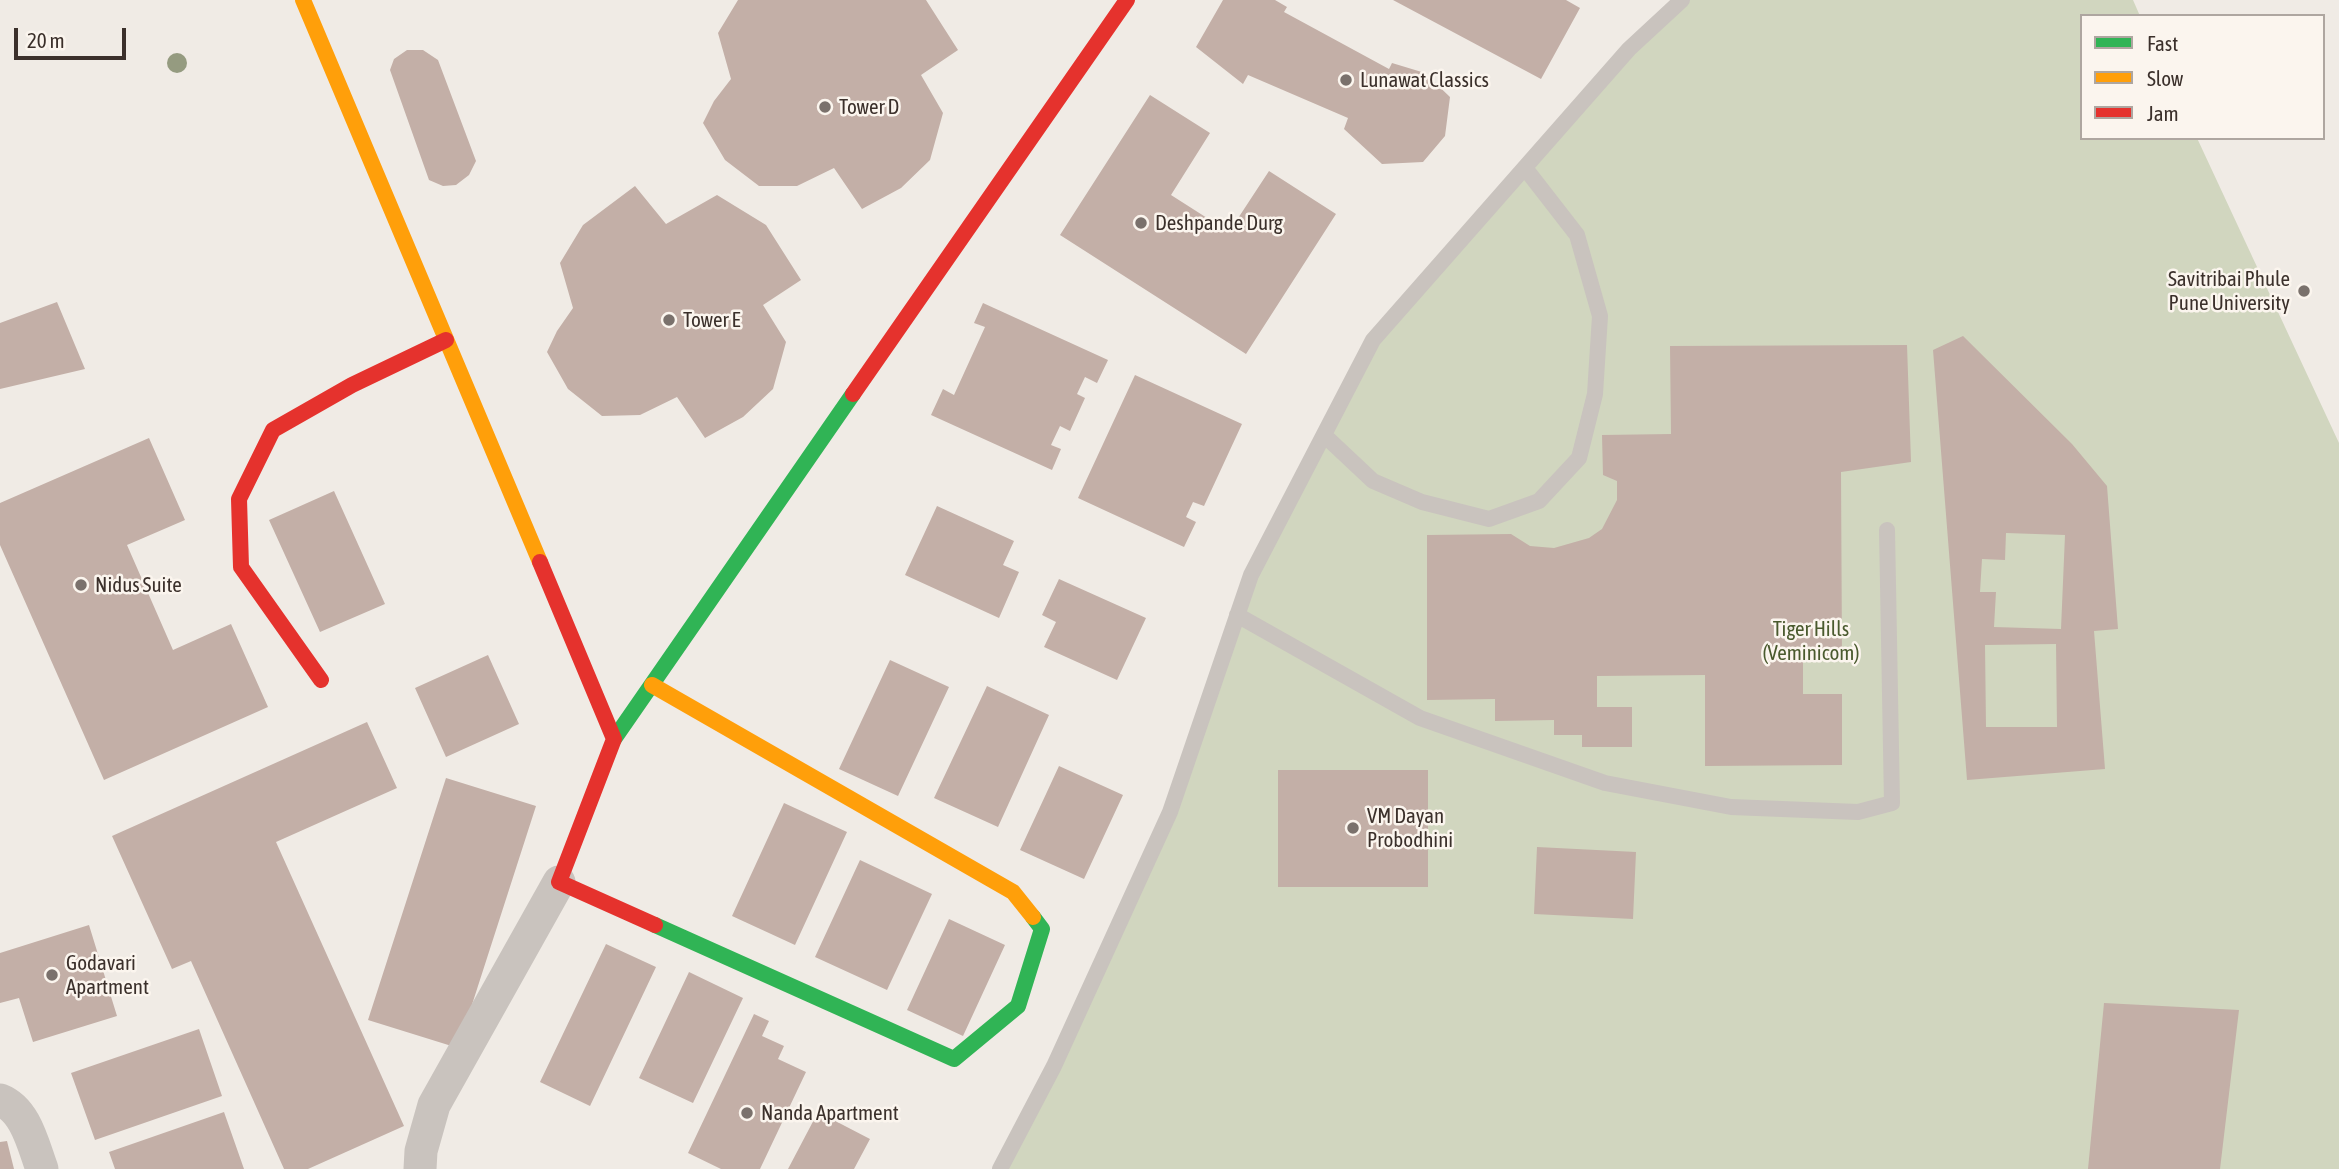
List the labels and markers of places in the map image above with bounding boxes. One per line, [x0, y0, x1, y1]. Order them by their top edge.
place label: Lunawat Classics [1360, 67, 1489, 93]
marker: Lunawat Classics [1338, 72, 1354, 88]
place label: Tower D [839, 94, 899, 120]
marker: Tower D [817, 99, 833, 115]
place label: Deshpande Durg [1155, 210, 1283, 236]
marker: Deshpande Durg [1133, 215, 1149, 231]
place label: Savitribai Phule Pune University [2168, 266, 2290, 316]
marker: Savitribai Phule Pune University [2296, 283, 2312, 299]
place label: Tower E [683, 307, 740, 333]
marker: Tower E [661, 312, 677, 328]
place label: Nidus Suite [95, 572, 182, 598]
marker: Nidus Suite [73, 577, 89, 593]
place label: VM Dayan Probodhini [1367, 803, 1453, 853]
marker: VM Dayan Probodhini [1345, 820, 1361, 836]
place label: Godavari Apartment [66, 950, 149, 1000]
marker: Godavari Apartment [44, 967, 60, 983]
place label: Nanda Apartment [761, 1100, 899, 1126]
marker: Nanda Apartment [739, 1105, 755, 1121]

